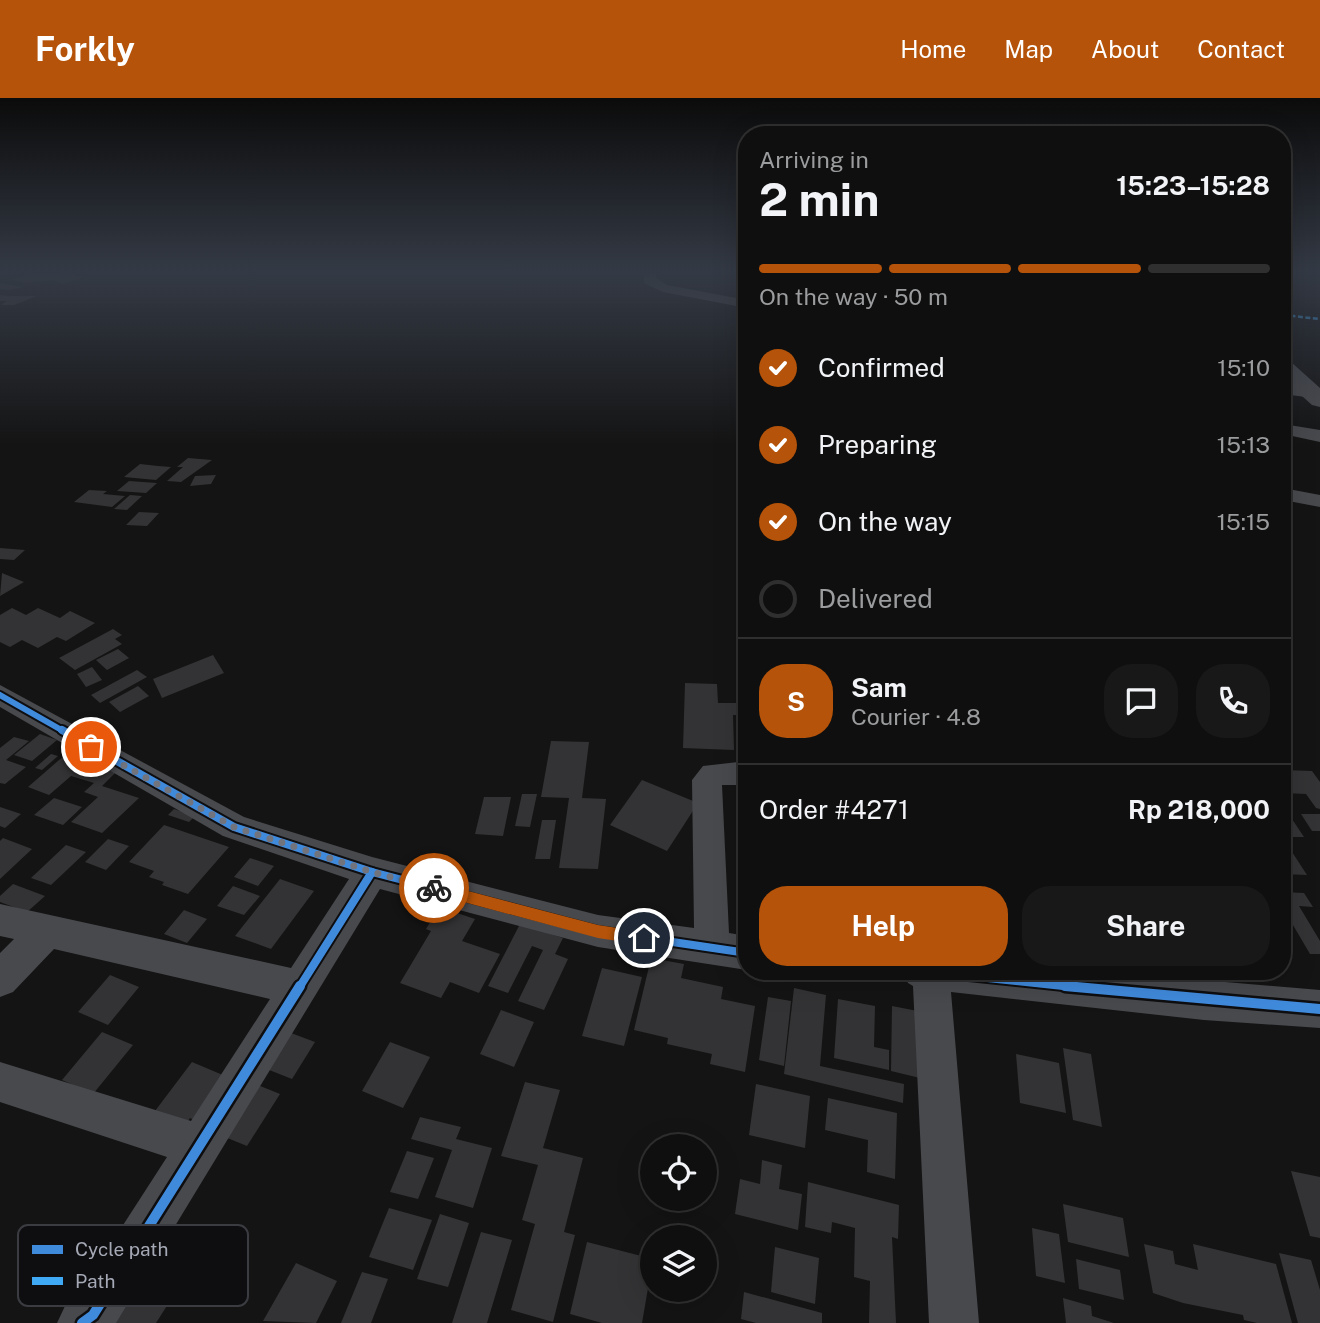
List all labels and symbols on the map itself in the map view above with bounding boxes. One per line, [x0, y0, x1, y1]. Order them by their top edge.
pin [61, 717, 121, 777]
courier [399, 853, 469, 923]
pin [614, 908, 674, 968]
legend [18, 1225, 248, 1306]
text: Cycle path [75, 1238, 168, 1260]
text: Path [75, 1270, 115, 1292]

